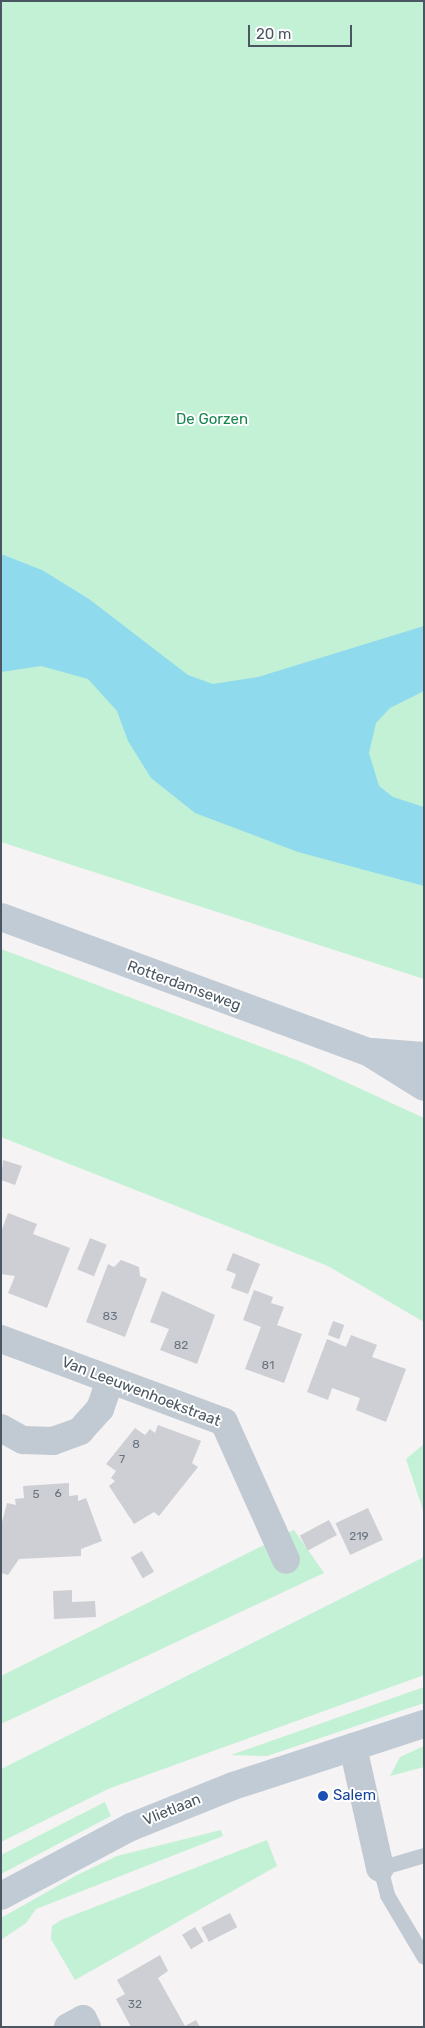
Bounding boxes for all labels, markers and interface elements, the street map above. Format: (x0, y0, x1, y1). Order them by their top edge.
scale bar (250, 15, 354, 47)
text: 20 m (256, 25, 291, 43)
park label: De Gorzen (176, 411, 248, 429)
street label: Rotterdamseweg (125, 957, 243, 1015)
house number: 83 (103, 1310, 117, 1324)
house number: 82 (174, 1339, 188, 1353)
street label: Van Leeuwenhoekstraat (59, 1353, 223, 1431)
house number: 81 (262, 1359, 274, 1373)
house number: 8 (132, 1438, 140, 1452)
house number: 7 (119, 1453, 125, 1467)
house number: 6 (54, 1487, 62, 1501)
house number: 5 (32, 1488, 40, 1502)
house number: 219 (349, 1530, 369, 1544)
place label: Salem (333, 1787, 376, 1805)
street label: Vlietlaan (141, 1790, 203, 1830)
marker: Salem (317, 1790, 329, 1802)
house number: 32 (128, 1998, 142, 2012)

